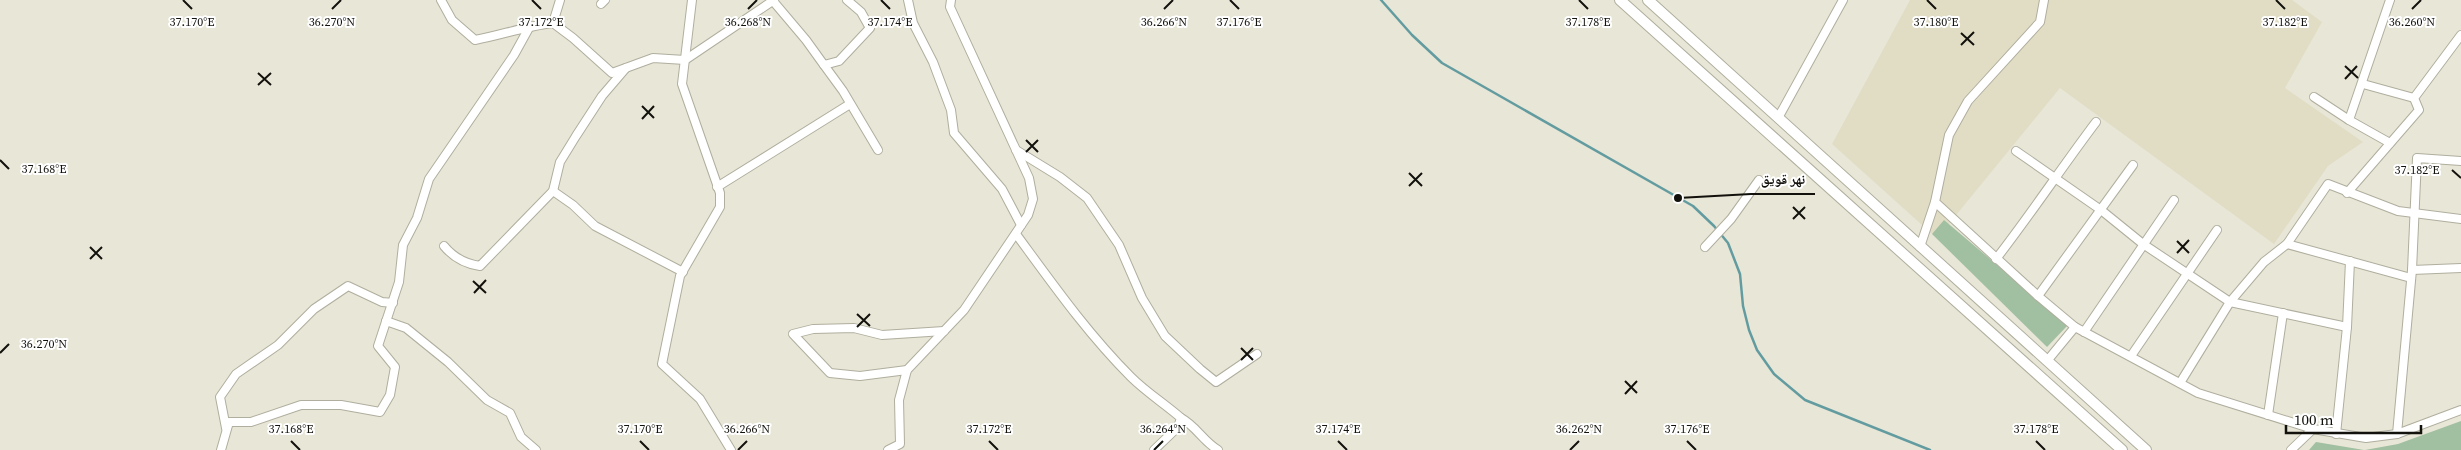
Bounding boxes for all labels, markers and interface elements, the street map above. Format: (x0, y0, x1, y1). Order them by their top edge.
text: 37.170°E (170, 14, 214, 30)
text: 36.270°N (309, 14, 355, 30)
text: 37.172°E (519, 14, 563, 30)
text: 36.268°N (725, 14, 771, 30)
text: 37.174°E (868, 14, 912, 30)
text: 36.266°N (1141, 14, 1187, 30)
text: 37.176°E (1217, 14, 1261, 30)
text: 37.178°E (1566, 14, 1610, 30)
text: 37.180°E (1914, 14, 1958, 30)
text: 37.182°E (2263, 14, 2307, 30)
text: 36.260°N (2389, 14, 2435, 30)
text: 37.168°E (22, 161, 66, 177)
text: 37.182°E (2395, 162, 2439, 178)
callout: نهر قويق (1751, 165, 1815, 194)
text: نهر قويق (1761, 169, 1805, 189)
text: 36.270°N (21, 336, 67, 352)
scale bar (2286, 402, 2421, 434)
text: 100 m (2294, 409, 2334, 430)
text: 37.168°E (269, 421, 313, 437)
text: 37.170°E (618, 421, 662, 437)
text: 36.266°N (724, 421, 770, 437)
text: 37.172°E (967, 421, 1011, 437)
text: 36.264°N (1140, 421, 1186, 437)
text: 37.174°E (1316, 421, 1360, 437)
text: 36.262°N (1556, 421, 1602, 437)
text: 37.176°E (1665, 421, 1709, 437)
text: 37.178°E (2014, 421, 2058, 437)

